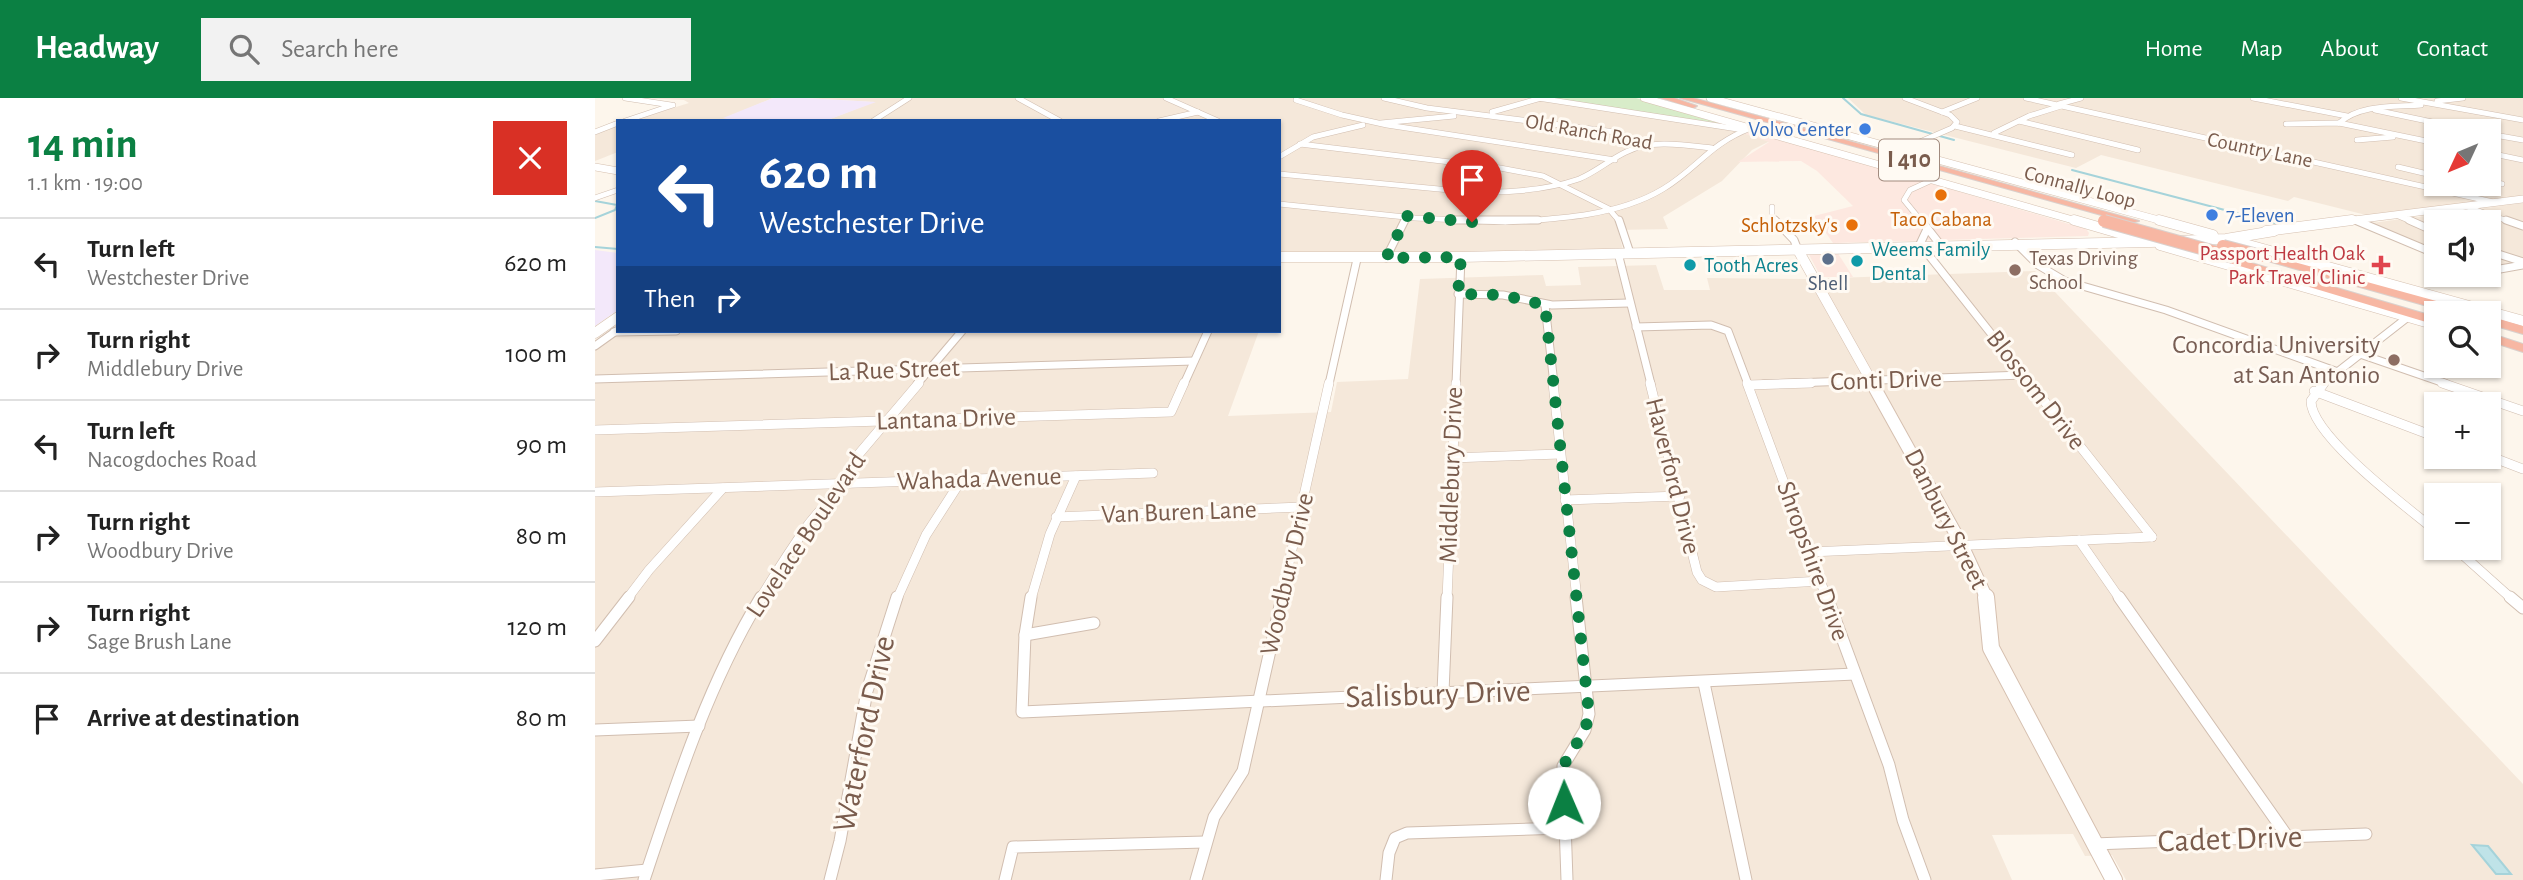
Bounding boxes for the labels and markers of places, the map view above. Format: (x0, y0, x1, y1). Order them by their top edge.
place label: Volvo Center (1748, 119, 1851, 140)
marker: Volvo Center (1857, 121, 1873, 137)
pin (1442, 150, 1502, 222)
marker: Taco Cabana (1933, 187, 1949, 203)
place label: 7-Eleven (2226, 205, 2295, 226)
marker: 7-Eleven (2204, 207, 2220, 223)
place label: Taco Cabana (1890, 209, 1992, 230)
place label: Schlotzsky's (1741, 215, 1838, 236)
marker: Schlotzsky's (1844, 217, 1860, 233)
place label: Weems Family Dental (1871, 239, 1990, 284)
place label: Passport Health Oak Park Travel Clinic (2199, 243, 2365, 288)
place label: Texas Driving School (2029, 248, 2138, 293)
marker: Shell (1820, 251, 1836, 267)
marker: Weems Family Dental (1849, 253, 1865, 269)
place label: Tooth Acres (1704, 255, 1798, 276)
marker: Passport Health Oak Park Travel Clinic (2371, 255, 2391, 275)
marker: Tooth Acres (1682, 257, 1698, 273)
marker: Texas Driving School (2007, 262, 2023, 278)
place label: Shell (1808, 273, 1848, 294)
place label: Concordia University at San Antonio (2172, 332, 2380, 388)
marker: Concordia University at San Antonio (2386, 352, 2402, 368)

